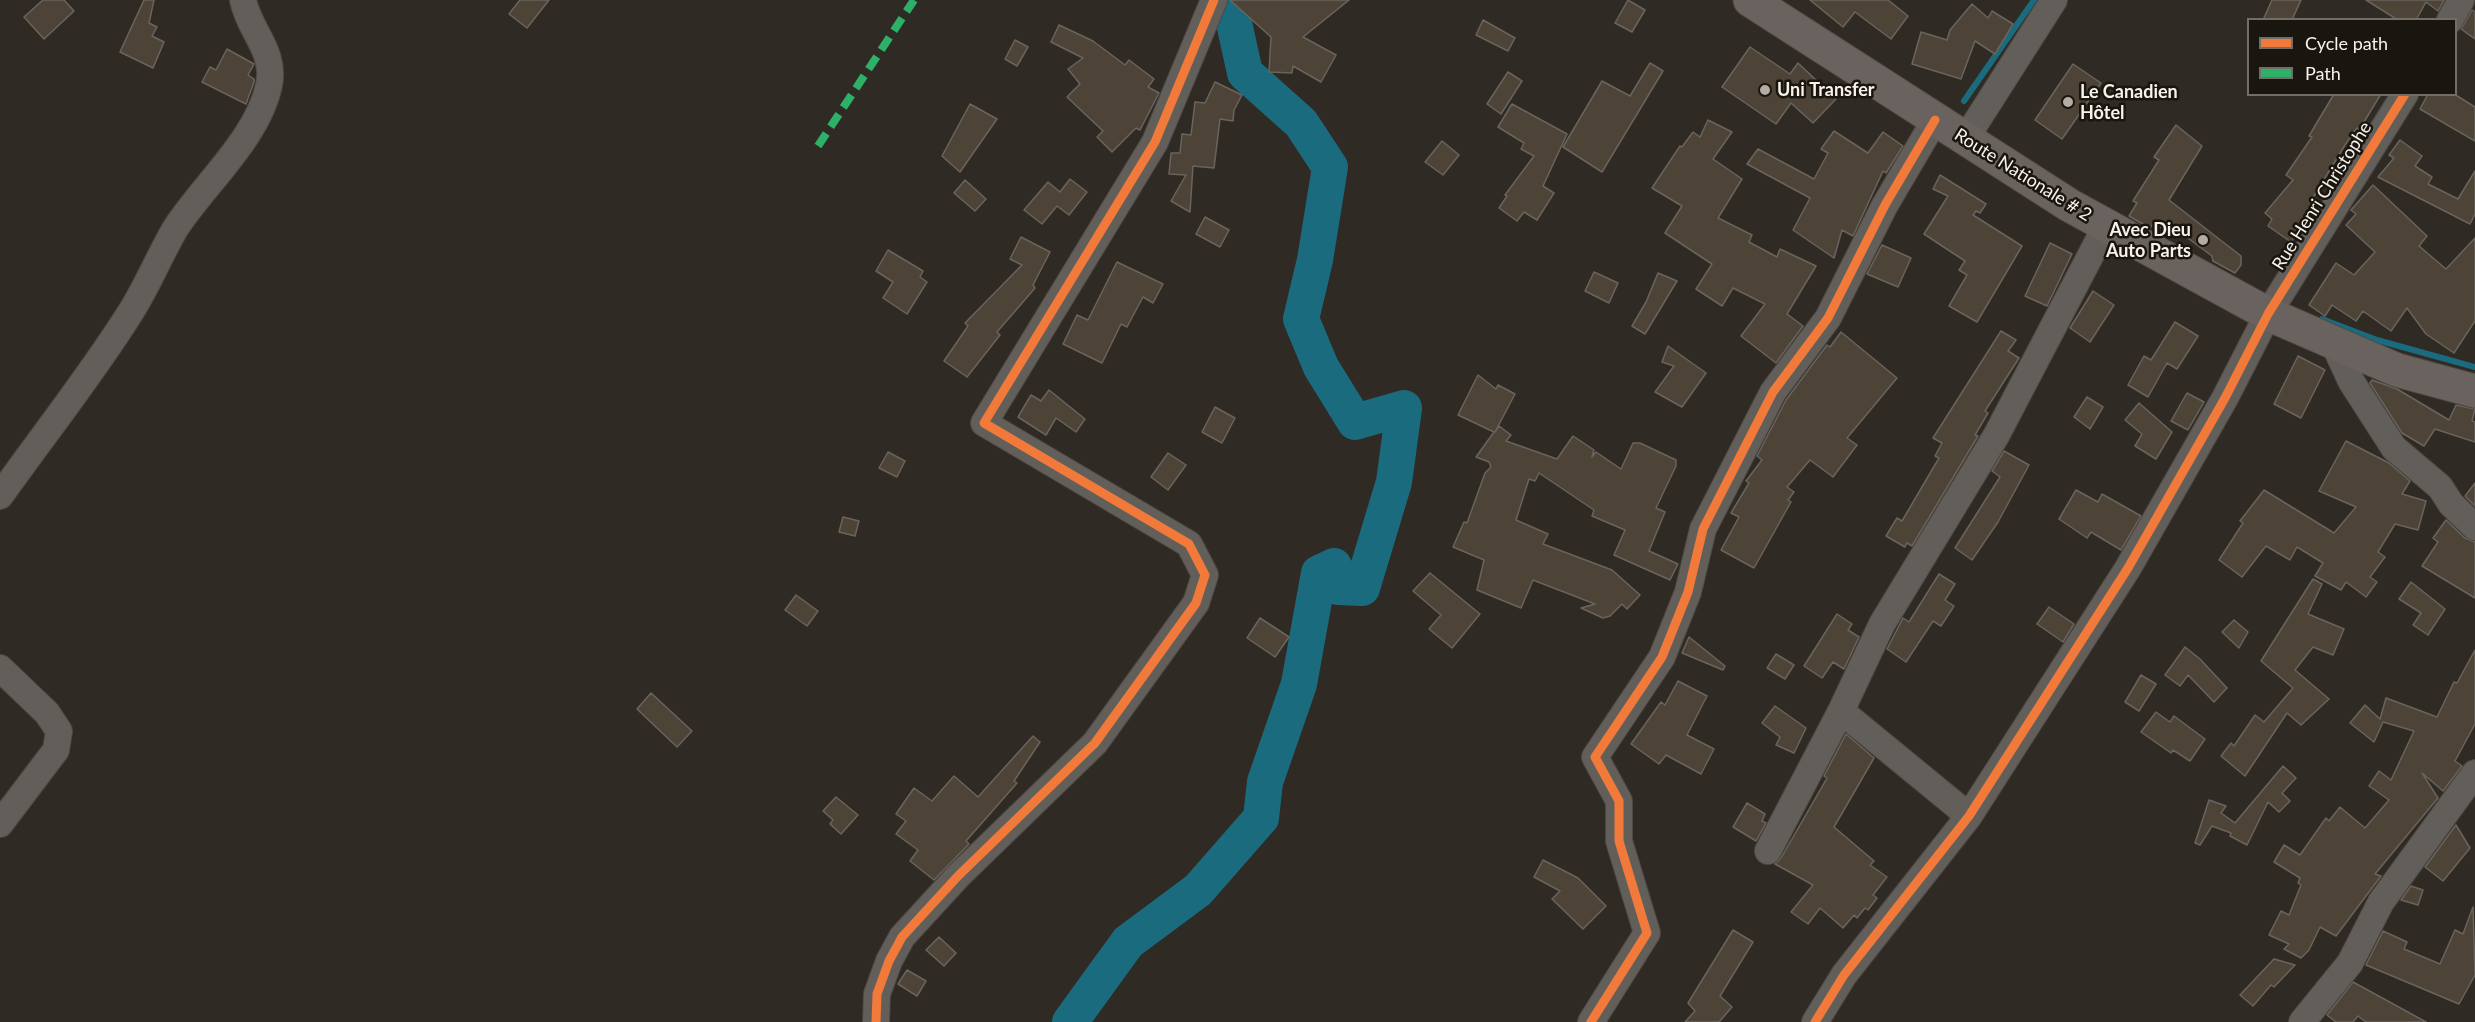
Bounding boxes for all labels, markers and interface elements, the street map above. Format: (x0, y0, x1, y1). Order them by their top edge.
legend (2247, 18, 2457, 96)
text: Cycle path (2305, 32, 2388, 54)
text: Path (2305, 62, 2341, 84)
place label: Uni Transfer (1777, 79, 1874, 101)
place label: Le Canadien Hôtel (2080, 81, 2178, 124)
marker: Uni Transfer (1758, 83, 1772, 97)
marker: Le Canadien Hôtel (2061, 95, 2075, 109)
street label: Rue Henri Christophe (2268, 118, 2376, 274)
street label: Route Nationale # 2 (1950, 124, 2096, 226)
place label: Avec Dieu Auto Parts (2106, 219, 2191, 262)
marker: Avec Dieu Auto Parts (2196, 233, 2210, 247)

